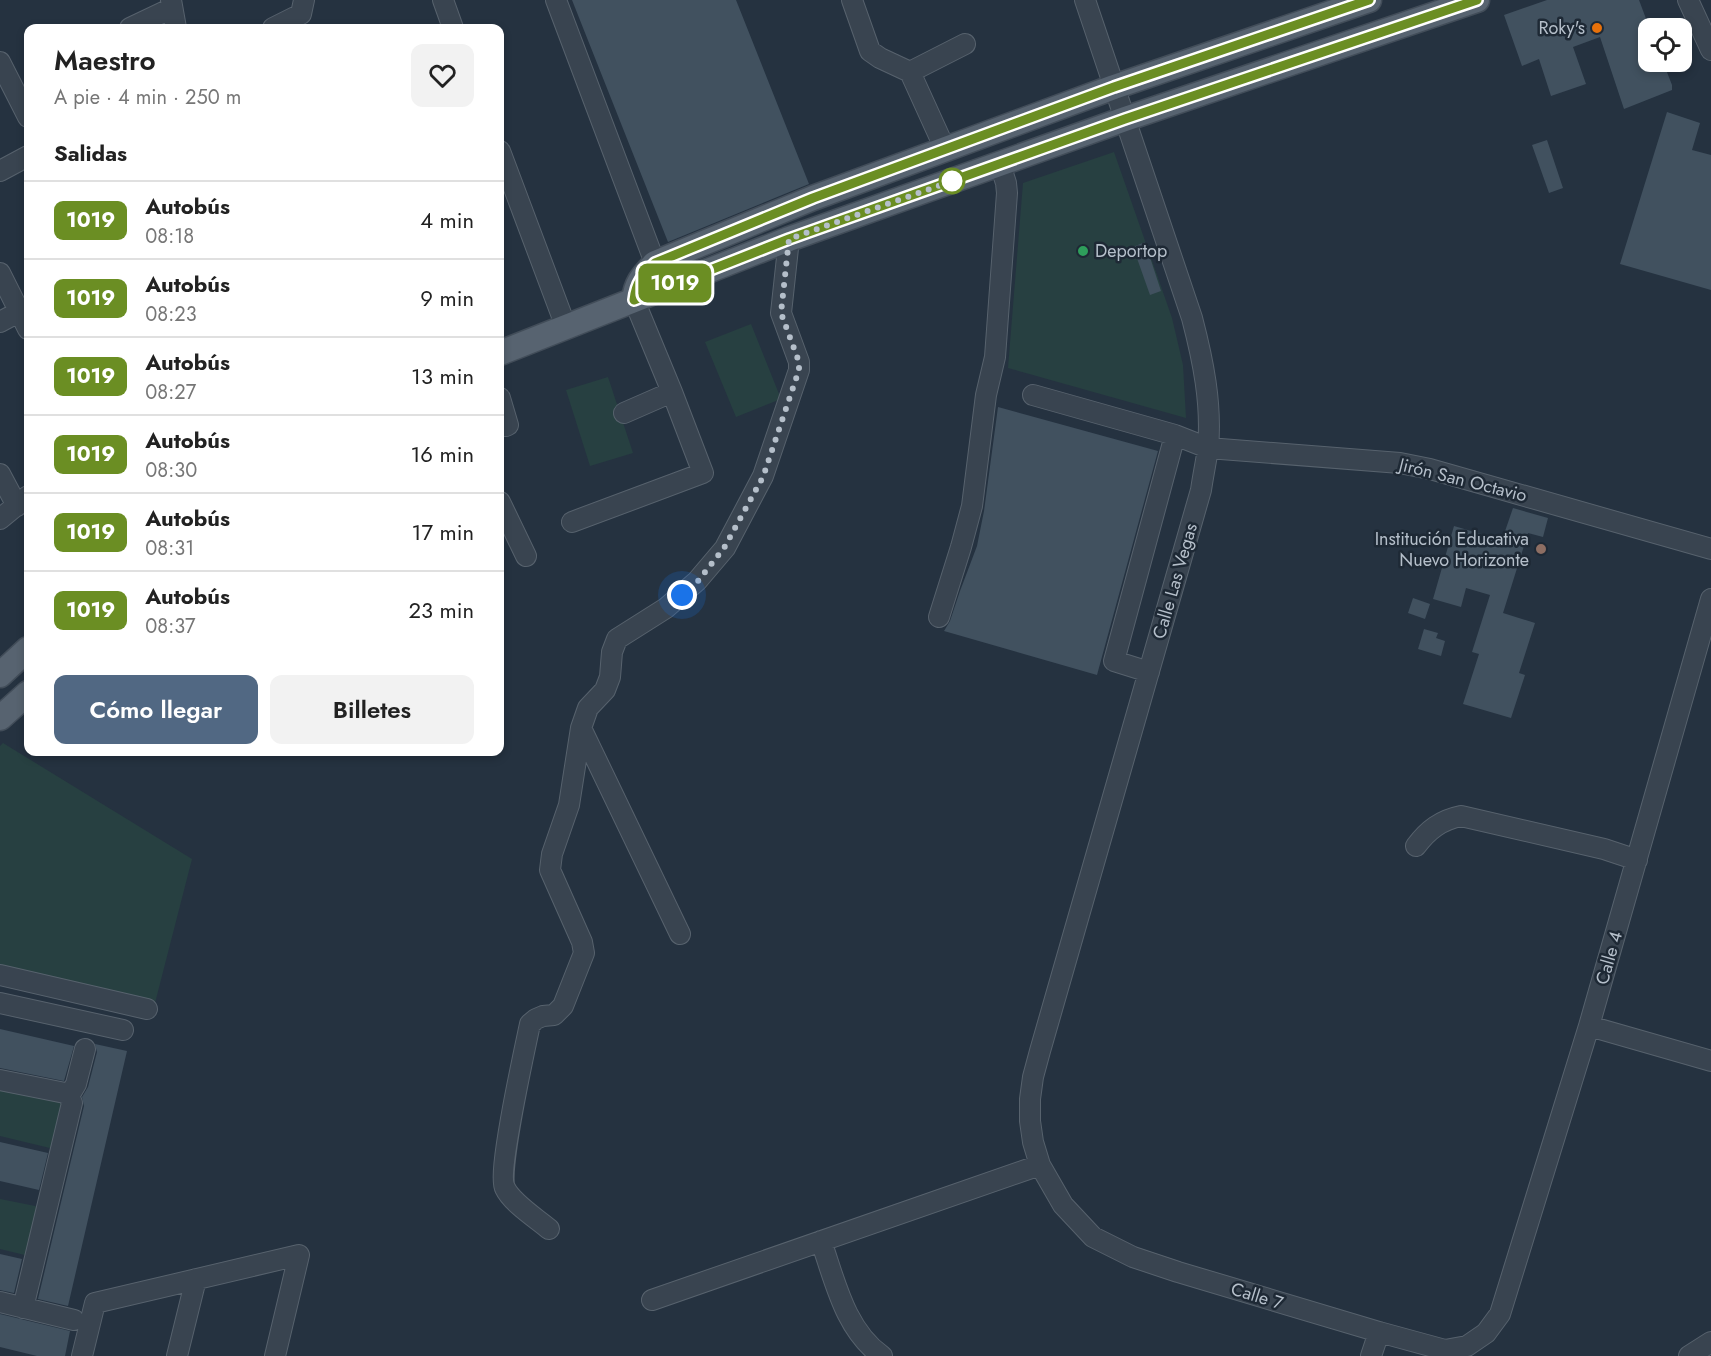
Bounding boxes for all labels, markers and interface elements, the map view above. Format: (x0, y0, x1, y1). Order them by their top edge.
place label: Roky's (1538, 15, 1585, 41)
map controls (1638, 18, 1692, 72)
button: locate (1638, 18, 1692, 72)
marker: Roky's (1590, 21, 1604, 35)
text: Maestro (54, 40, 156, 81)
button: heart (411, 44, 474, 107)
text: A pie · 4 min · 250 m (54, 83, 241, 112)
text: Salidas (54, 137, 127, 169)
unlabelled marker (939, 168, 965, 194)
text: Autobús (145, 190, 230, 222)
text: 4 min (420, 204, 474, 236)
text: 1019 (66, 205, 115, 235)
text: 08:18 (145, 222, 194, 251)
place label: Deportop (1095, 238, 1167, 264)
marker: Deportop (1076, 244, 1090, 258)
line badge: 1019 (633, 264, 717, 302)
text: Autobús (145, 268, 230, 300)
text: 1019 (650, 268, 700, 298)
text: 9 min (420, 282, 474, 314)
text: 1019 (66, 283, 115, 313)
text: 08:23 (145, 300, 197, 329)
text: Autobús (145, 346, 230, 378)
text: 13 min (411, 360, 474, 392)
text: 1019 (66, 361, 115, 391)
text: 08:27 (145, 378, 196, 407)
text: Autobús (145, 424, 230, 456)
text: 16 min (410, 438, 474, 470)
text: 1019 (66, 439, 115, 469)
street label: Jirón San Octavio (1394, 451, 1530, 509)
text: 08:30 (145, 456, 197, 485)
text: Autobús (145, 502, 230, 534)
text: 17 min (412, 516, 474, 548)
text: 1019 (66, 517, 115, 547)
street label: Calle Las Vegas (1146, 520, 1204, 642)
place label: Institución Educativa Nuevo Horizonte (1375, 526, 1529, 573)
text: 08:31 (145, 534, 194, 563)
marker: Institución Educativa Nuevo Horizonte (1534, 542, 1548, 556)
text: Autobús (145, 580, 230, 612)
your location (667, 580, 697, 610)
text: 23 min (408, 594, 474, 626)
text: 1019 (66, 595, 115, 625)
text: 08:37 (145, 612, 195, 641)
button: Cómo llegar (54, 675, 258, 744)
button: Billetes (270, 675, 474, 744)
street label: Calle 4 (1589, 928, 1629, 988)
street label: Calle 7 (1228, 1276, 1287, 1316)

